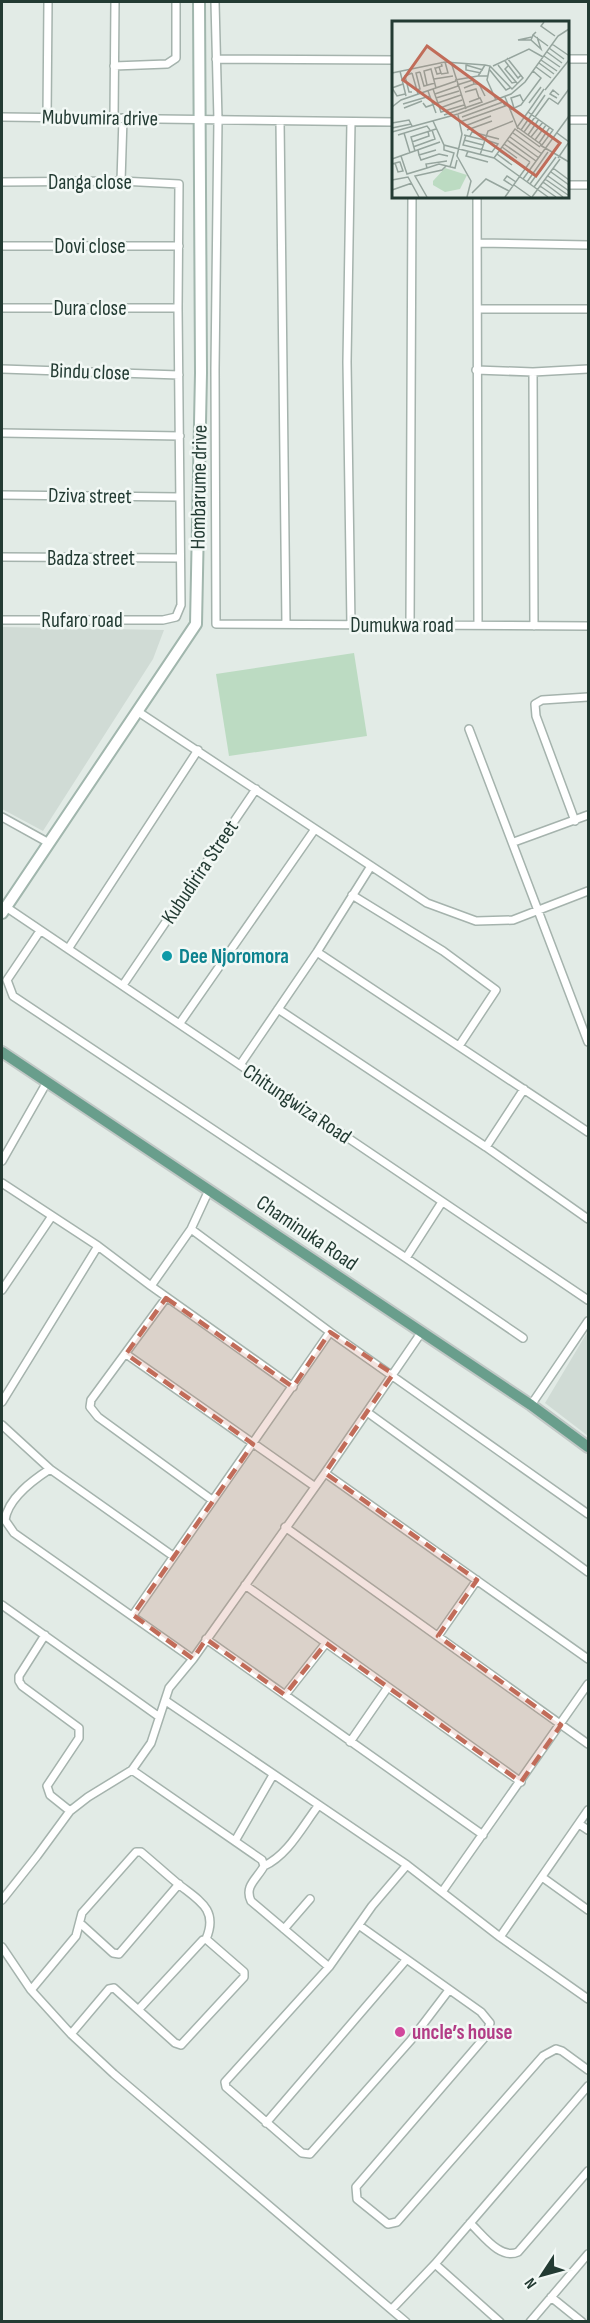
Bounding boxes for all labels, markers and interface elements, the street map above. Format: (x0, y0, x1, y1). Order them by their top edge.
inset map (392, 21, 569, 198)
street label: Mubvumira drive (42, 104, 158, 132)
street label: Danga close (48, 170, 132, 195)
street label: Dovi close (54, 234, 126, 259)
street label: Dura close (53, 296, 127, 321)
street label: Bindu close (50, 358, 130, 386)
street label: Hombarume drive (185, 424, 213, 550)
street label: Dziva street (48, 483, 132, 509)
street label: Badza street (47, 546, 135, 571)
street label: Rufaro road (41, 608, 123, 633)
street label: Dumukwa road (350, 613, 454, 638)
street label: Kubudirira Street (156, 815, 244, 929)
place label: Dee Njoromora (179, 944, 289, 969)
marker: Dee Njoromora (160, 949, 174, 963)
street label: Chitungwiza Road (238, 1059, 356, 1149)
street label: Chaminuka Road (252, 1190, 362, 1276)
place label: uncle’s house (412, 2020, 513, 2045)
marker: uncle’s house (393, 2025, 407, 2039)
north arrow (512, 2245, 572, 2305)
text: N (521, 2274, 541, 2292)

